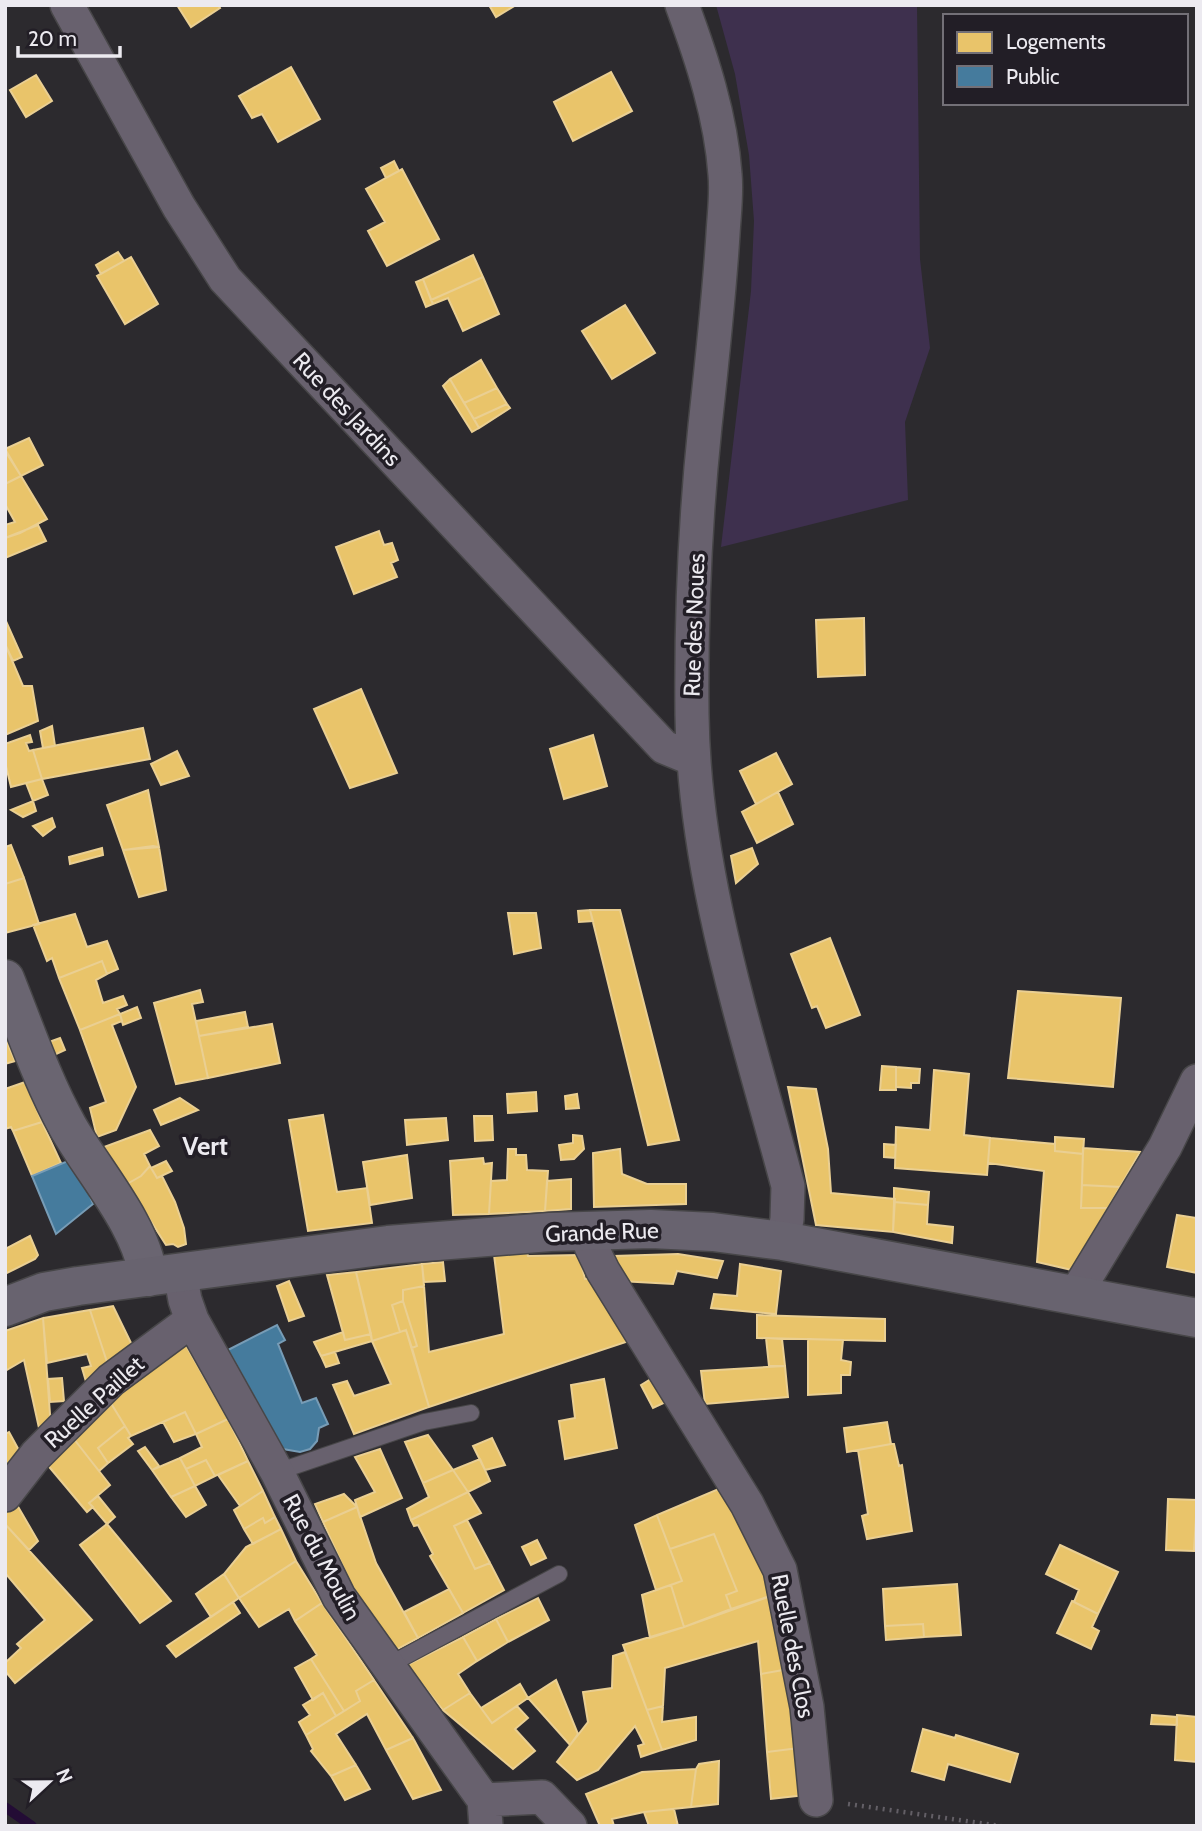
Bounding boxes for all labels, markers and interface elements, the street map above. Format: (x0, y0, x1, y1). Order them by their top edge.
scale bar (18, 14, 119, 58)
legend (943, 14, 1188, 105)
text: 20 m (28, 26, 77, 51)
text: Logements (1006, 29, 1106, 54)
text: Public (1006, 64, 1060, 89)
street label: Rue des Jardins (287, 346, 407, 472)
street label: Rue des Noues (678, 553, 710, 697)
district label: Vert (182, 1130, 228, 1162)
street label: Grande Rue (545, 1216, 659, 1248)
street label: Ruelle Paillet (39, 1350, 150, 1454)
street label: Rue du Moulin (277, 1489, 367, 1625)
street label: Ruelle des Clos (765, 1572, 821, 1720)
north arrow (14, 1747, 84, 1817)
text: N (51, 1765, 77, 1786)

